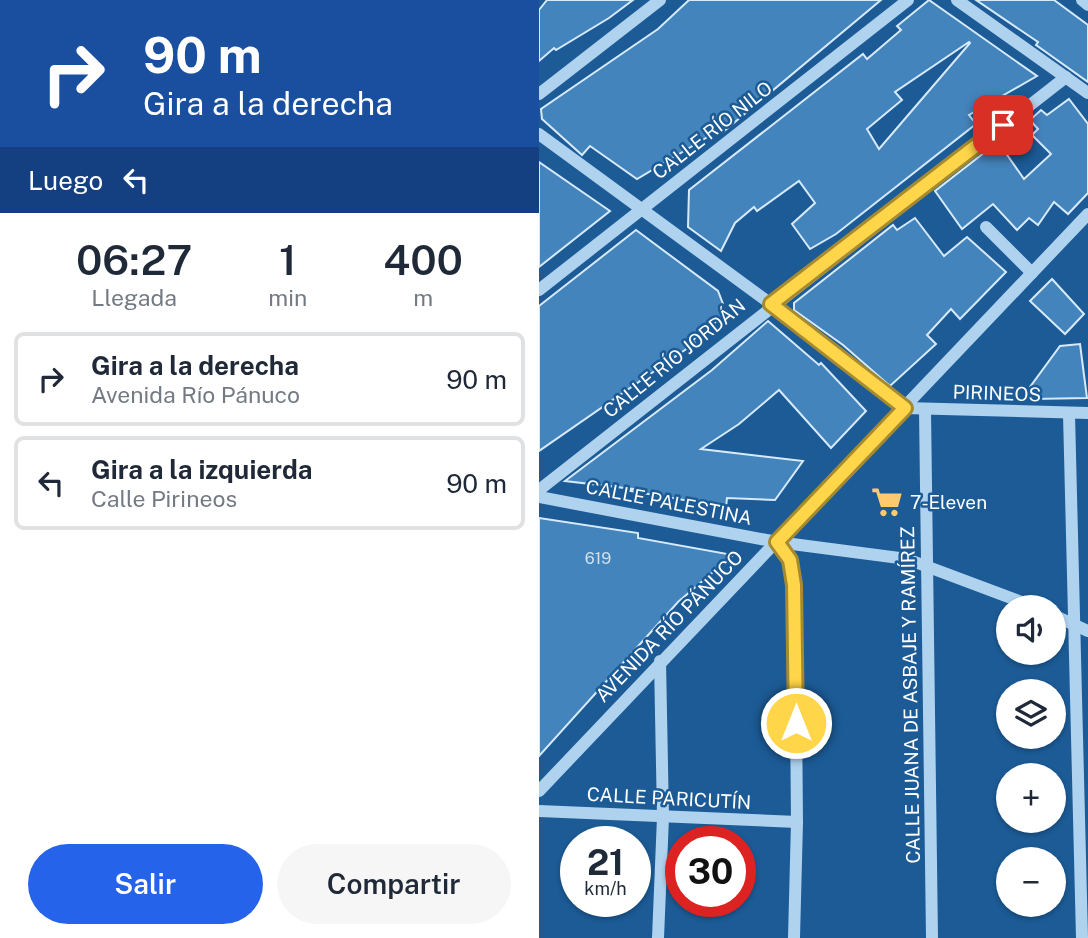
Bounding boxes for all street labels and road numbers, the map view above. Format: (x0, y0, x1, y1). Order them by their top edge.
street label: CALLE RÍO NILO (648, 76, 776, 184)
street label: CALLE RÍO JORDÁN (599, 294, 749, 422)
street label: PIRINEOS (952, 380, 1042, 406)
street label: CALLE PALESTINA (584, 475, 754, 529)
street label: CALLE JUANA DE ASBAJE Y RAMÍREZ (896, 526, 924, 864)
street label: AVENIDA RÍO PÁNUCO (591, 546, 747, 706)
street label: CALLE PARICUTÍN (586, 783, 752, 813)

